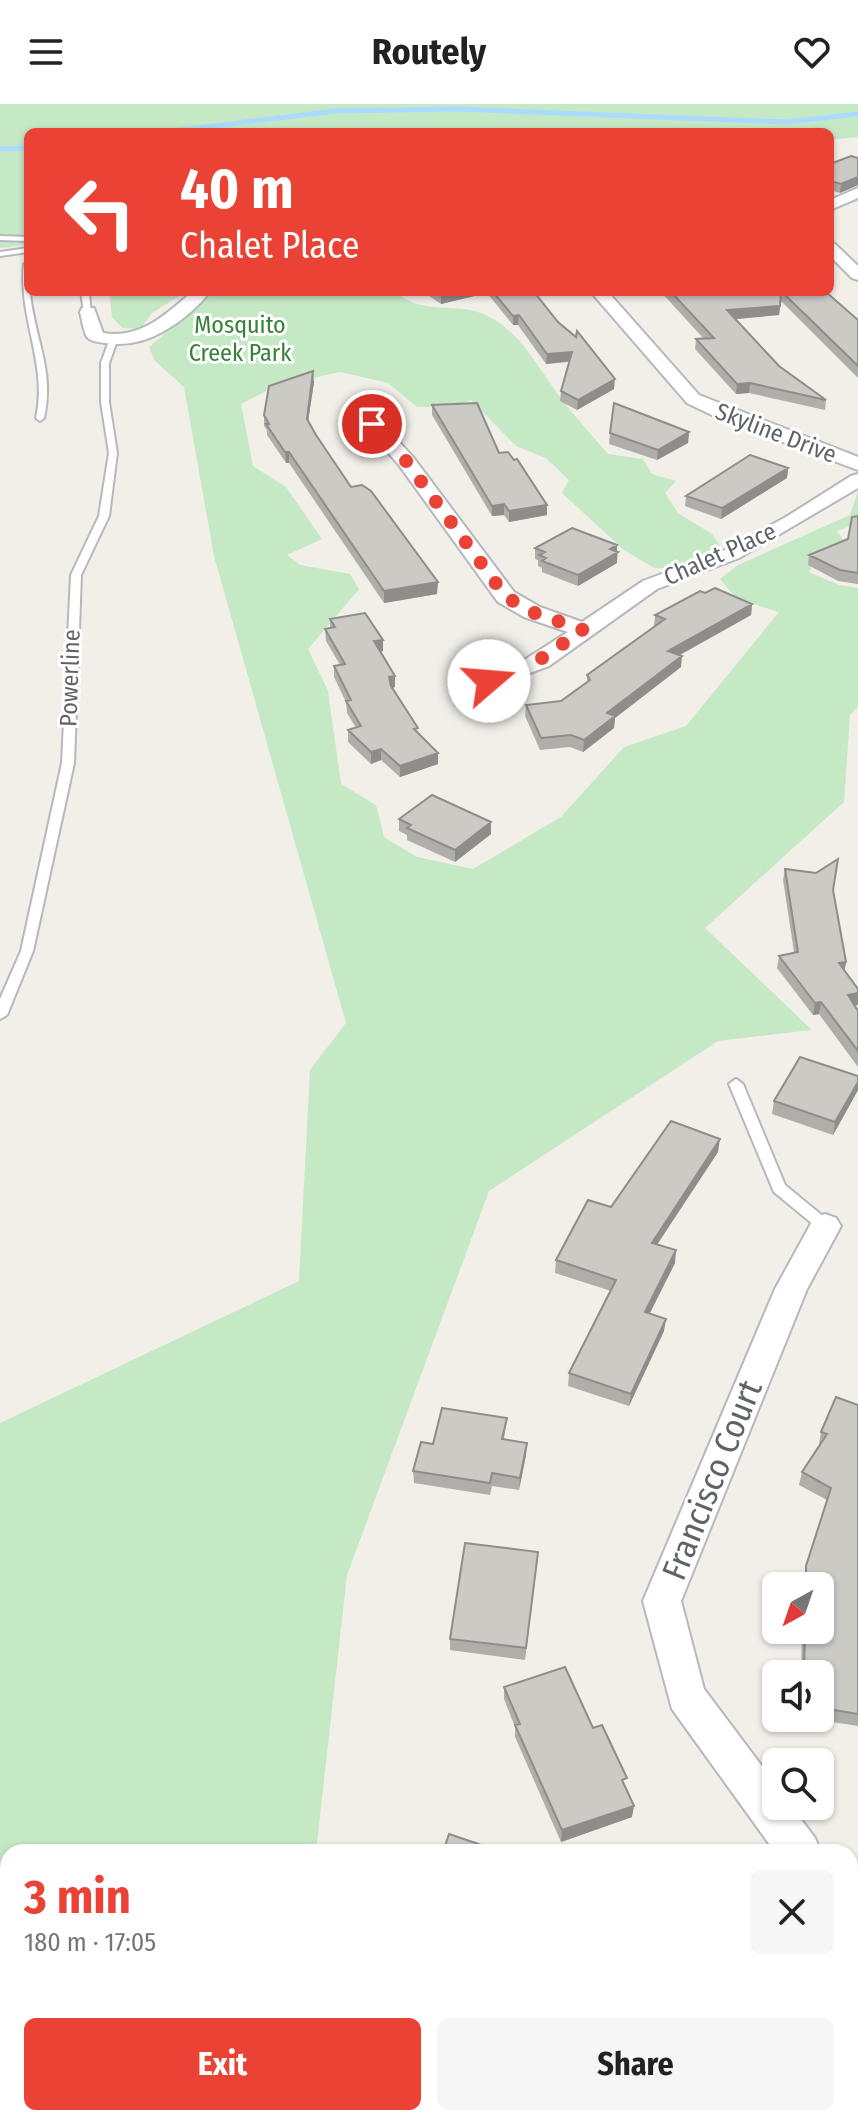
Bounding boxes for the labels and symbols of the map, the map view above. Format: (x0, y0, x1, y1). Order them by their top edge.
park label: Mosquito Creek Park (189, 311, 292, 367)
pin (338, 390, 406, 458)
street label: Skyline Drive (712, 397, 840, 469)
street label: Chalet Place (660, 517, 780, 591)
street label: Powerline (54, 629, 86, 727)
position arrow (447, 639, 531, 723)
street label: Francisco Court (653, 1373, 771, 1586)
north arrow (762, 1572, 834, 1644)

